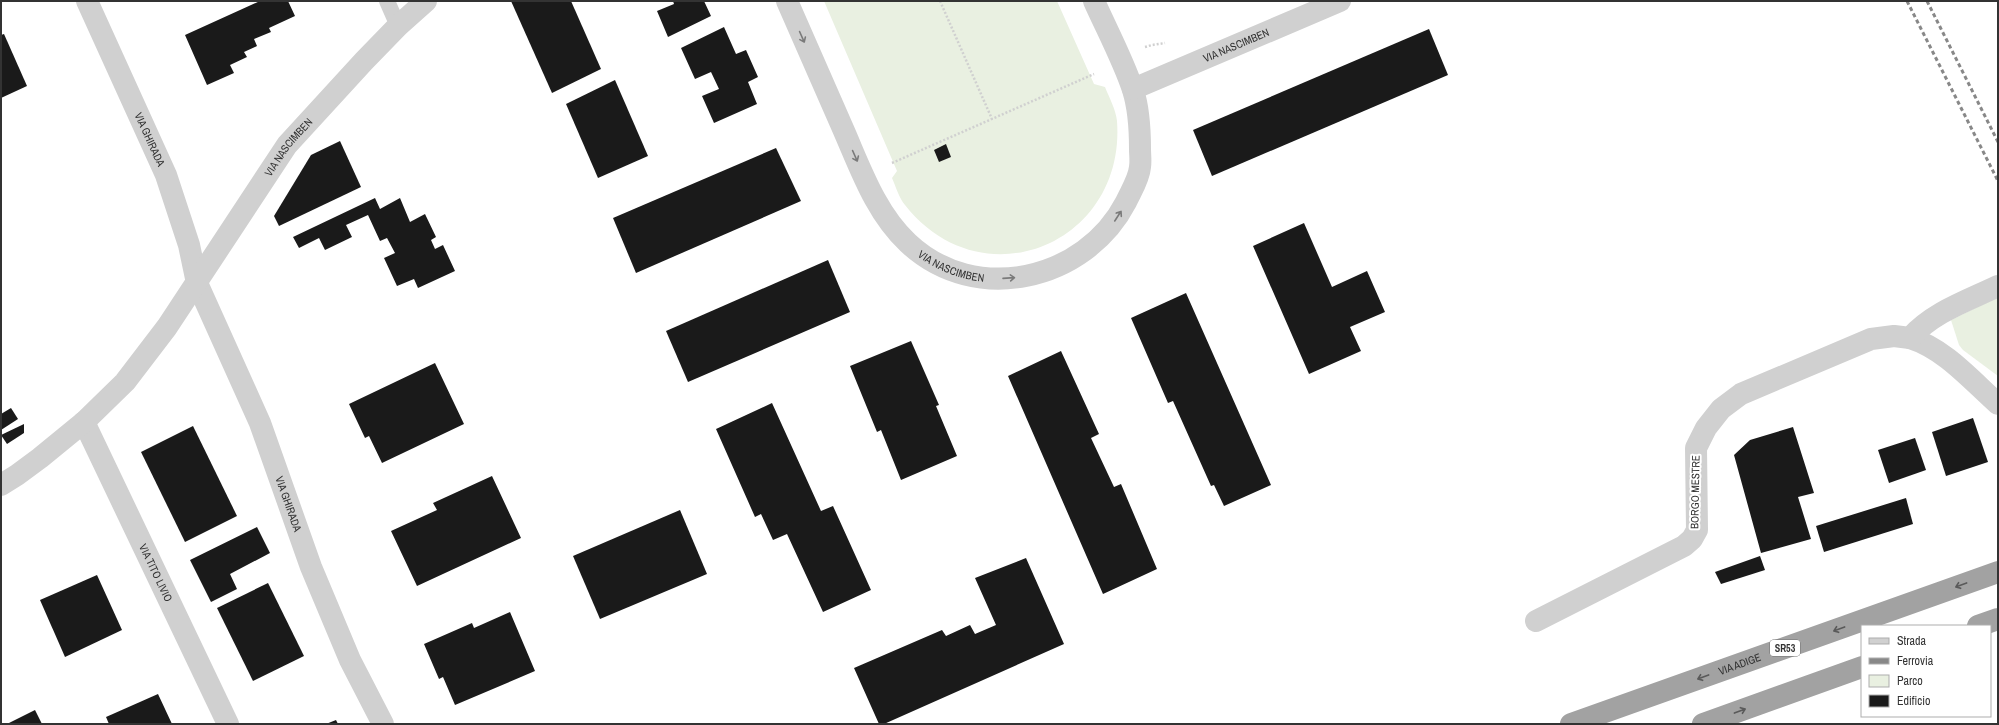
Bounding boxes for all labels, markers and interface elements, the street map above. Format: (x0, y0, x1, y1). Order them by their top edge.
street label: VIA NASCIMBEN (1201, 25, 1271, 65)
one-way arrow (799, 30, 807, 42)
street label: VIA GHIRADA (132, 110, 169, 169)
street label: VIA NASCIMBEN (261, 115, 315, 179)
one-way arrow (852, 149, 859, 161)
one-way arrow (1114, 211, 1122, 222)
street label: VIA NASCIMBEN (915, 247, 985, 285)
one-way arrow (1002, 275, 1015, 282)
street label: BORGO MESTRE (1687, 455, 1703, 529)
street label: VIA GHIRADA (272, 474, 305, 534)
street label: VIA TITO LIVIO (136, 542, 176, 604)
one-way arrow (1956, 581, 1968, 589)
one-way arrow (1833, 625, 1845, 633)
legend (1861, 625, 1991, 717)
text: Strada (1897, 633, 1927, 649)
road number: SR53 (1770, 640, 1800, 656)
street label: VIA ADIGE (1716, 650, 1763, 678)
text: Ferrovia (1897, 653, 1934, 669)
text: Parco (1897, 673, 1923, 689)
one-way arrow (1697, 674, 1710, 681)
text: Edificio (1897, 693, 1930, 709)
one-way arrow (1734, 707, 1747, 714)

